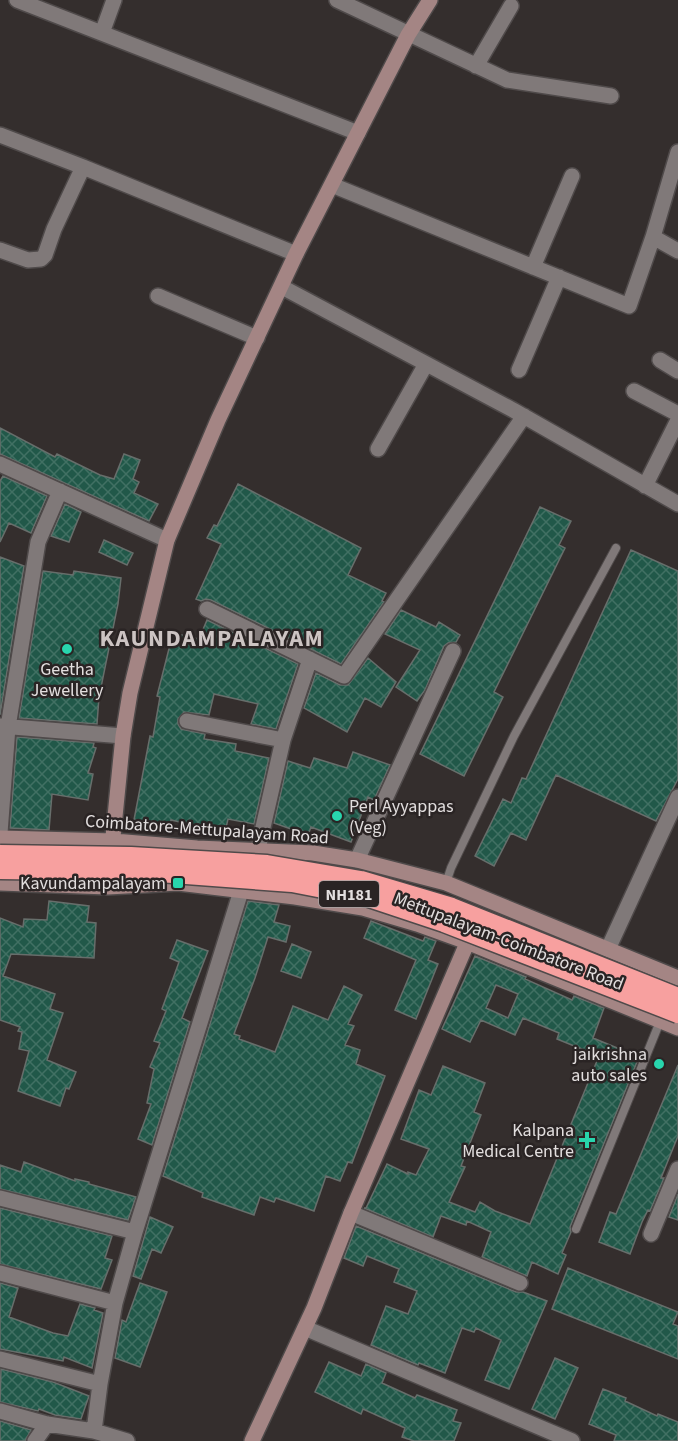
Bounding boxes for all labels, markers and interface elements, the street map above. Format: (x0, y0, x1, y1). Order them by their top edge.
district label: KAUNDAMPALAYAM (100, 621, 324, 656)
marker: Geetha Jewellery (60, 642, 74, 656)
place label: Geetha Jewellery (31, 657, 104, 703)
place label: Perl Ayyappas (Veg) (349, 794, 454, 840)
street label: Coimbatore-Mettupalayam Road (84, 809, 330, 850)
marker: Perl Ayyappas (Veg) (330, 809, 344, 823)
place label: Kavundampalayam (20, 871, 166, 896)
marker: Kavundampalayam (171, 876, 185, 890)
road number: NH181 (319, 881, 379, 907)
street label: Mettupalayam-Coimbatore Road (390, 886, 627, 997)
place label: jaikrishna auto sales (571, 1042, 647, 1088)
marker: jaikrishna auto sales (652, 1057, 666, 1071)
place label: Kalpana Medical Centre (462, 1118, 574, 1164)
marker: Kalpana Medical Centre (578, 1131, 596, 1149)

